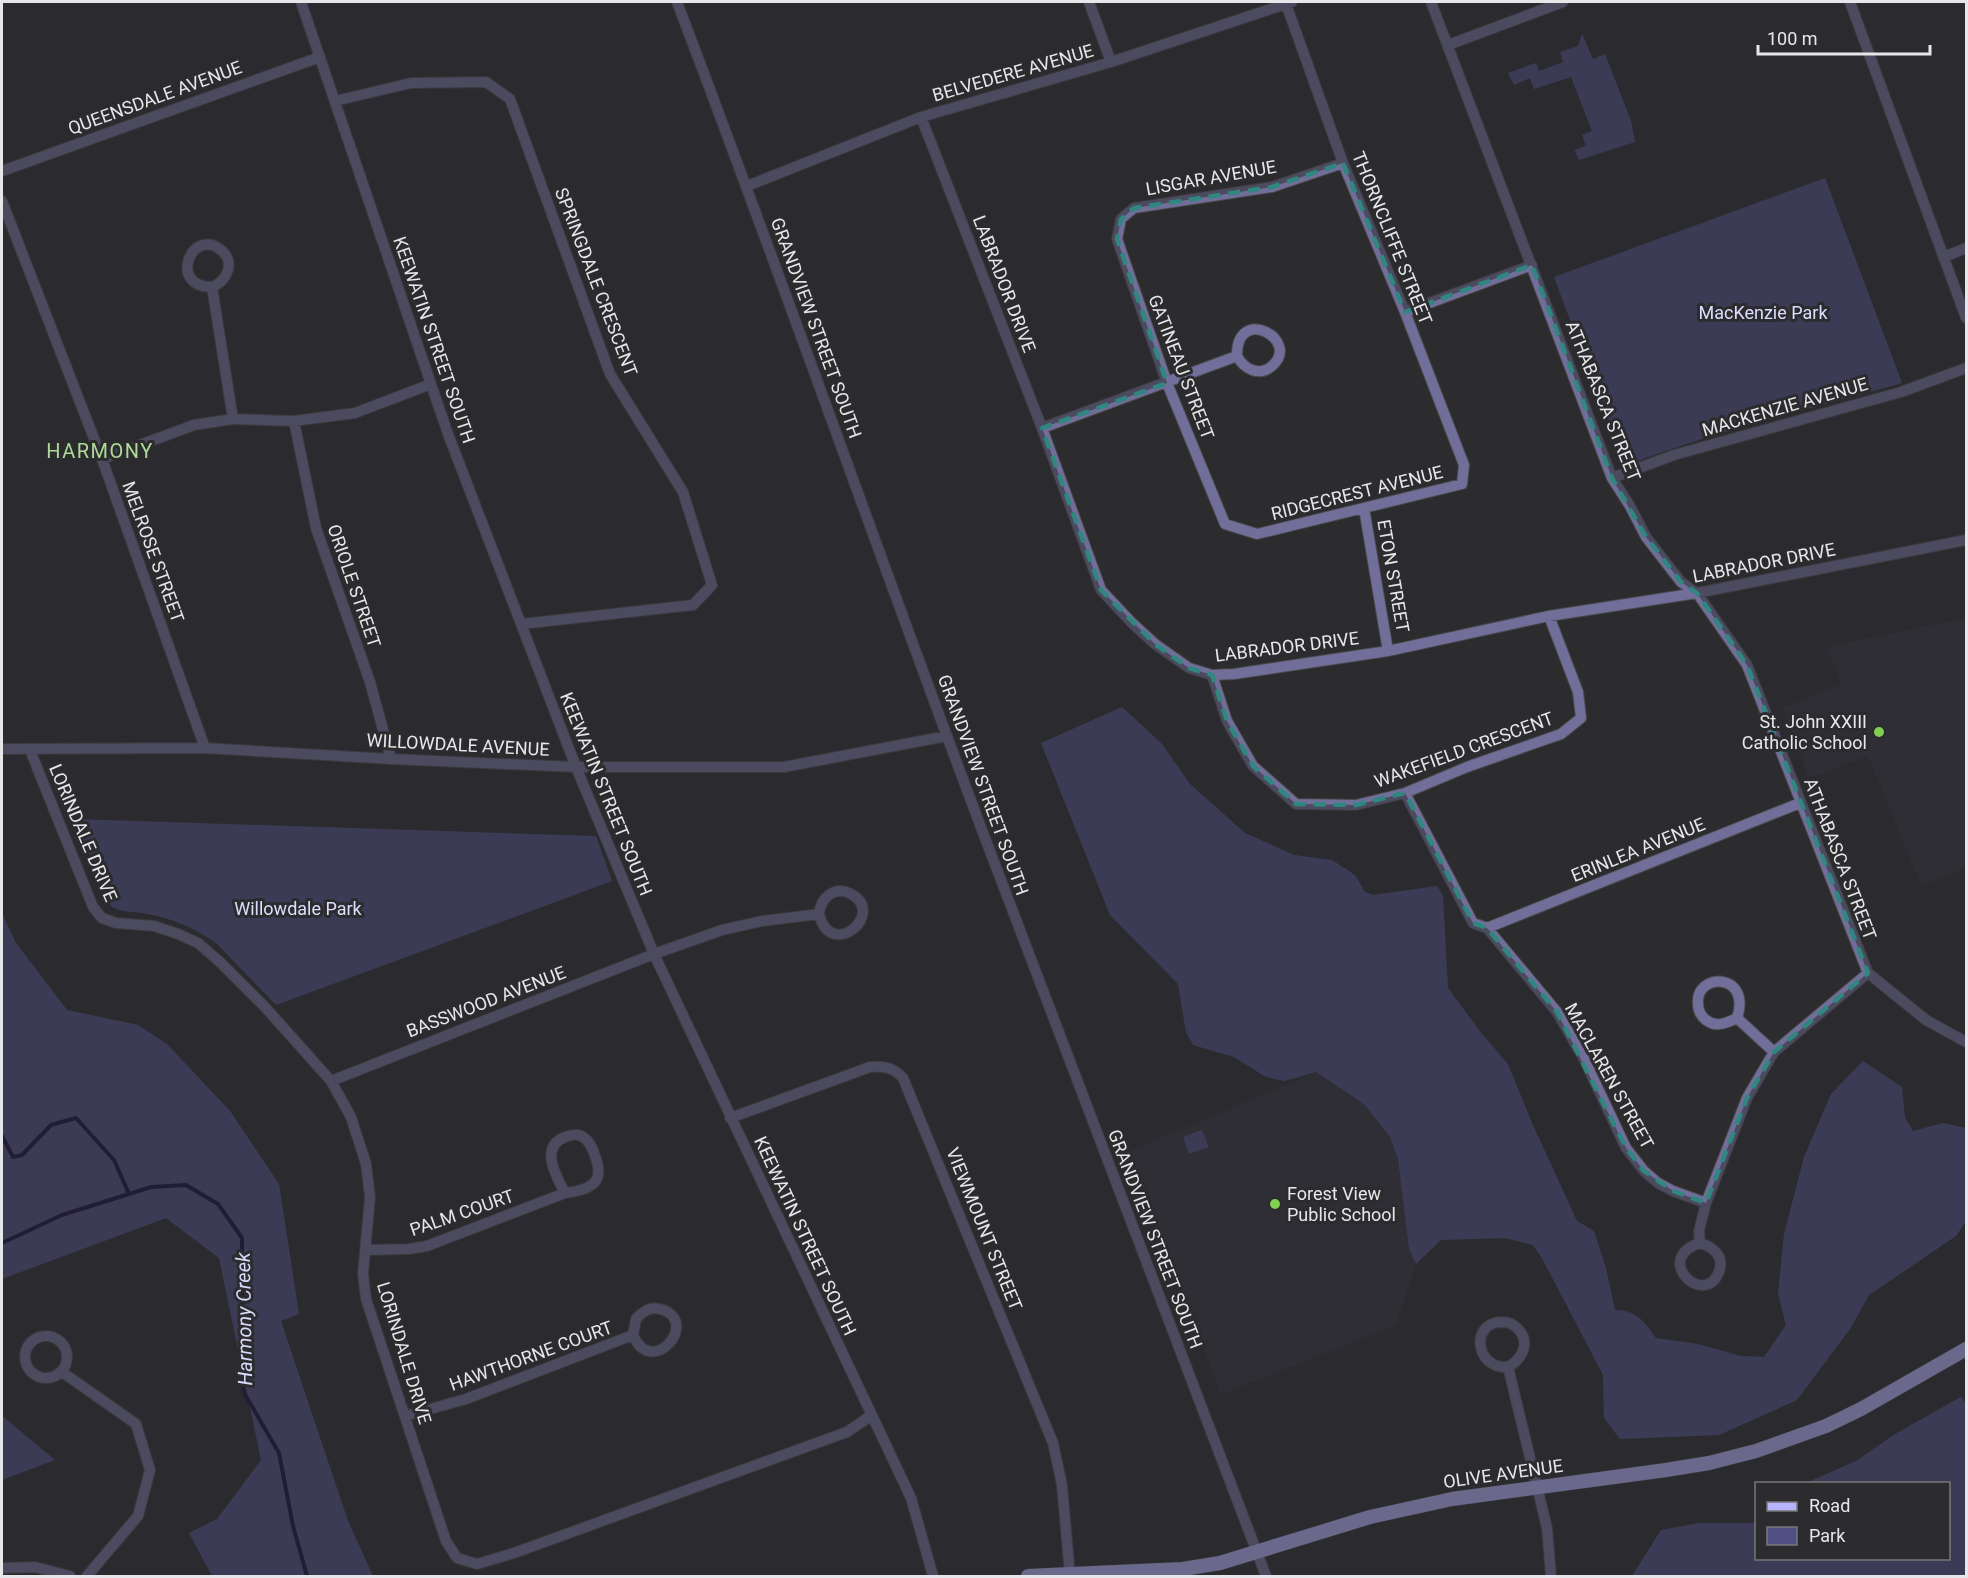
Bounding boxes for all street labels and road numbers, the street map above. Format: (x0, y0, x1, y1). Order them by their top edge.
street label: BELVEDERE AVENUE (930, 39, 1096, 106)
street label: QUEENSDALE AVENUE (65, 56, 245, 139)
street label: THORNCLIFFE STREET (1348, 148, 1437, 328)
street label: LISGAR AVENUE (1144, 156, 1278, 199)
street label: SPRINGDALE CRESCENT (551, 185, 642, 379)
street label: LABRADOR DRIVE (969, 212, 1040, 355)
street label: GRANDVIEW STREET SOUTH (767, 215, 866, 441)
street label: KEEWATIN STREET SOUTH (389, 234, 480, 446)
street label: GATINEAU STREET (1144, 292, 1219, 442)
street label: ATHABASCA STREET (1562, 317, 1645, 485)
street label: MACKENZIE AVENUE (1700, 373, 1870, 440)
street label: RIDGECREST AVENUE (1269, 461, 1445, 524)
street label: MELROSE STREET (118, 479, 189, 625)
street label: ETON STREET (1373, 518, 1414, 634)
street label: ORIOLE STREET (324, 521, 385, 651)
street label: LABRADOR DRIVE (1691, 538, 1837, 587)
street label: LABRADOR DRIVE (1214, 627, 1360, 666)
street label: GRANDVIEW STREET SOUTH (934, 672, 1033, 898)
street label: KEEWATIN STREET SOUTH (556, 689, 657, 898)
street label: WAKEFIELD CRESCENT (1371, 707, 1556, 792)
street label: WILLOWDALE AVENUE (366, 729, 550, 760)
street label: LORINDALE DRIVE (45, 761, 122, 905)
street label: ATHABASCA STREET (1800, 775, 1881, 943)
street label: ERINLEA AVENUE (1568, 813, 1708, 886)
street label: BASSWOOD AVENUE (403, 961, 568, 1042)
street label: MACLAREN STREET (1561, 999, 1658, 1153)
street label: GRANDVIEW STREET SOUTH (1104, 1126, 1207, 1351)
street label: KEEWATIN STREET SOUTH (750, 1133, 861, 1339)
street label: VIEWMOUNT STREET (942, 1144, 1027, 1313)
street label: PALM COURT (407, 1185, 517, 1240)
street label: LORINDALE DRIVE (373, 1279, 436, 1426)
street label: HAWTHORNE COURT (447, 1316, 615, 1395)
street label: OLIVE AVENUE (1442, 1455, 1564, 1492)

